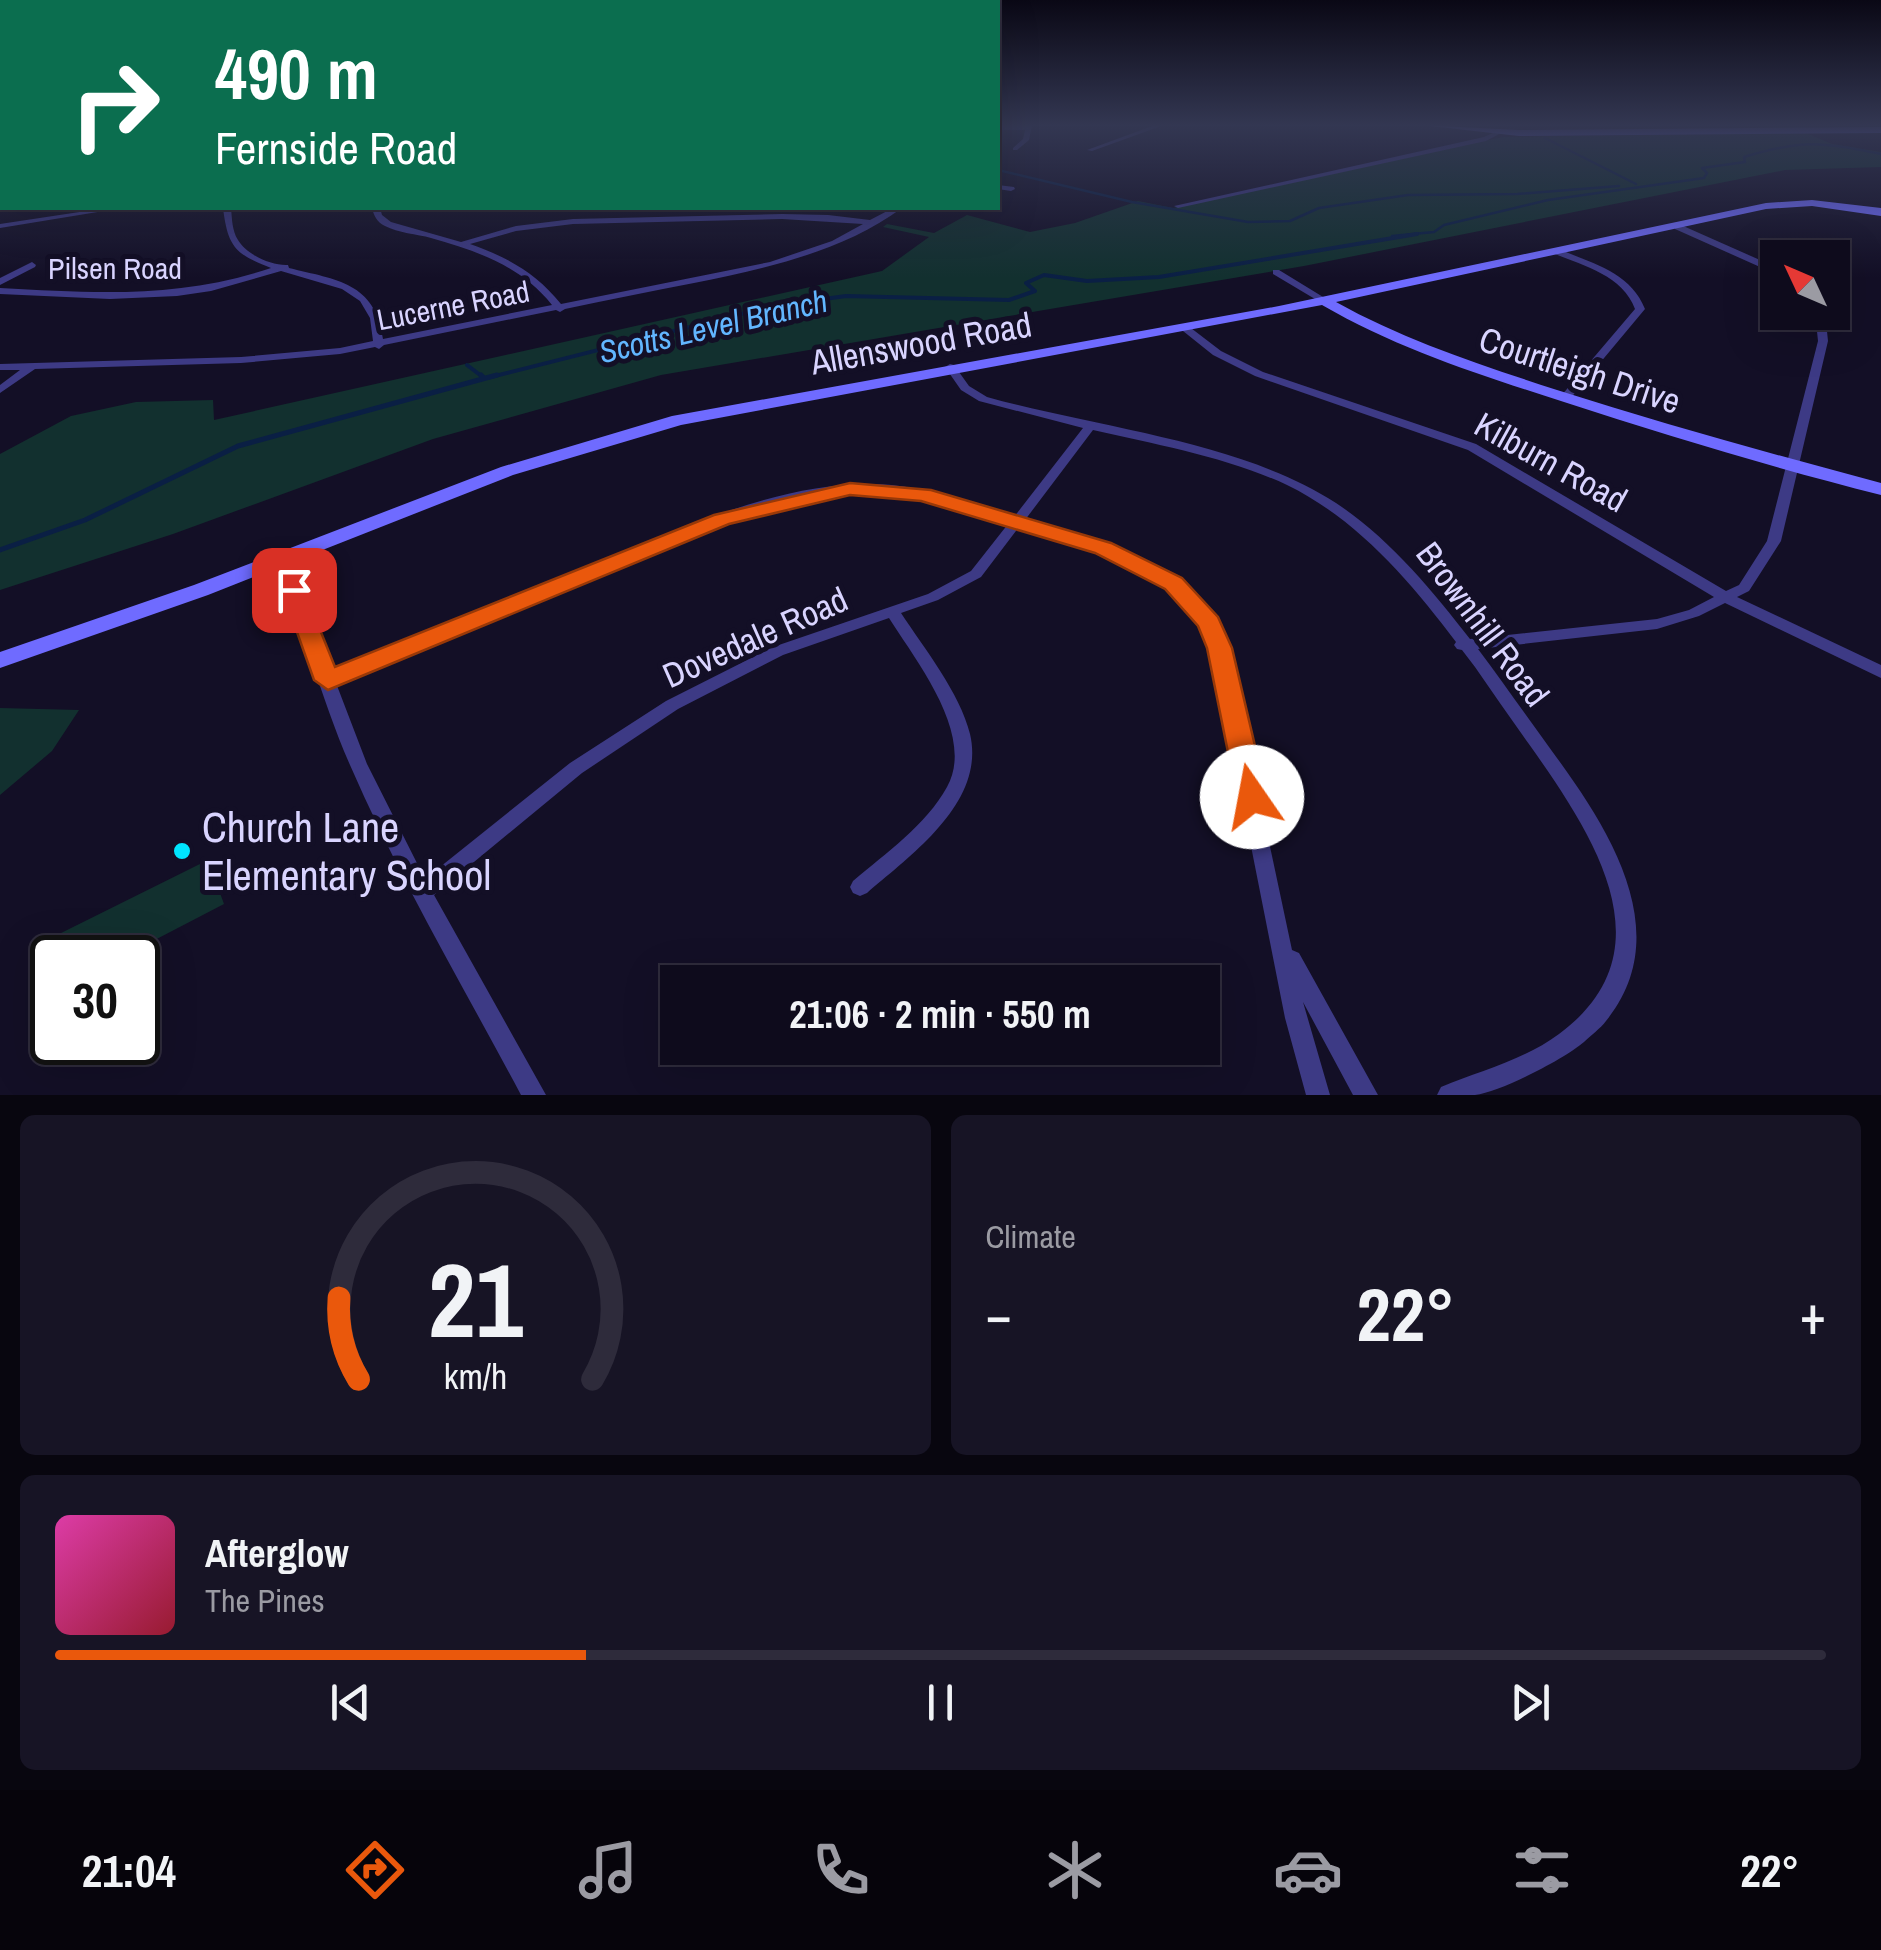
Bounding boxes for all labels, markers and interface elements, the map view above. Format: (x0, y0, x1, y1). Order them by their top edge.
text: 490 m (215, 27, 378, 121)
icon: right (50, 40, 180, 170)
text: Fernside Road (215, 117, 457, 178)
north arrow (1760, 240, 1850, 330)
map controls (1760, 240, 1850, 330)
street label: Pilsen Road (48, 248, 182, 288)
street label: Lucerne Road (373, 271, 533, 339)
water label: Scotts Level Branch (594, 279, 832, 373)
street label: Allenswood Road (806, 300, 1035, 386)
street label: Courtleigh Drive (1473, 315, 1687, 425)
street label: Kilburn Road (1466, 401, 1636, 523)
street label: Brownhill Road (1406, 532, 1560, 716)
pin (252, 548, 337, 633)
icon: arrive (267, 563, 322, 618)
street label: Dovedale Road (655, 575, 855, 699)
position arrow (1200, 745, 1304, 849)
place label: Church Lane Elementary School (202, 799, 491, 903)
marker: Church Lane Elementary School (171, 840, 193, 862)
speed limit sign: 30 (30, 935, 160, 1065)
text: 21:06 · 2 min · 550 m (789, 989, 1091, 1040)
text: Climate (986, 1215, 1076, 1258)
text: 21 (428, 1229, 523, 1369)
text: 22° (1357, 1263, 1455, 1364)
text: − (986, 1277, 1012, 1351)
text: + (1800, 1277, 1826, 1351)
text: km/h (443, 1352, 507, 1400)
text: Afterglow (205, 1528, 349, 1579)
text: The Pines (205, 1579, 325, 1622)
icon: previous (323, 1675, 378, 1730)
icon: pause (913, 1675, 968, 1730)
icon: next (1503, 1675, 1558, 1730)
icon: directions (340, 1835, 410, 1905)
icon: music (573, 1835, 643, 1905)
icon: phone (806, 1835, 876, 1905)
icon: climate (1040, 1835, 1110, 1905)
icon: car (1273, 1835, 1343, 1905)
icon: filters (1507, 1835, 1577, 1905)
text: 21:04 (82, 1840, 176, 1901)
text: 22° (1740, 1840, 1799, 1901)

